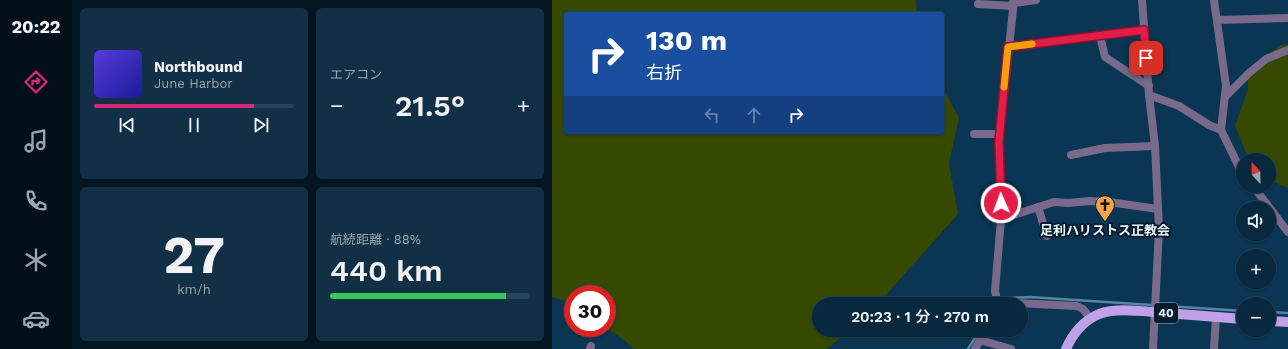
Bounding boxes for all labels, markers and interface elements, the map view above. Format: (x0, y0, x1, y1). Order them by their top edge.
text: 20:22 (11, 16, 61, 37)
text: 130 m (646, 24, 727, 57)
icon: right (580, 28, 632, 80)
pin (1129, 41, 1163, 75)
icon: arrive (1135, 47, 1157, 69)
text: Northbound (154, 58, 243, 76)
text: 右折 (646, 62, 682, 83)
text: エアコン (330, 67, 382, 82)
icon: directions (22, 68, 50, 96)
text: June Harbor (154, 76, 233, 91)
text: 21.5° (395, 88, 465, 123)
text: − (330, 93, 343, 118)
text: + (517, 93, 530, 118)
icon: left (701, 104, 723, 126)
icon: ahead (743, 104, 765, 126)
icon: right (785, 104, 807, 126)
icon: previous (116, 114, 138, 136)
icon: pause (183, 114, 205, 136)
icon: next (250, 114, 272, 136)
icon: music (22, 127, 50, 155)
north arrow (1236, 153, 1276, 193)
map controls (1236, 153, 1276, 337)
position arrow (980, 182, 1022, 224)
icon: phone (22, 187, 50, 215)
church icon: 足利ハリストス正教会 (1094, 194, 1116, 222)
button: sound (1236, 201, 1276, 241)
place label: 足利ハリストス正教会 (1040, 223, 1170, 238)
text: 27 (163, 225, 225, 286)
text: 航続距離 · 88% (330, 232, 421, 247)
icon: climate (22, 246, 50, 274)
button: + (1236, 249, 1276, 289)
text: 440 km (330, 253, 443, 288)
text: km/h (177, 282, 211, 297)
speed limit sign: 30 (564, 285, 616, 337)
button: − (1236, 297, 1276, 337)
road number: 40 (1154, 303, 1178, 323)
icon: car (22, 305, 50, 333)
text: 20:23 · 1 分 · 270 m (851, 308, 989, 326)

